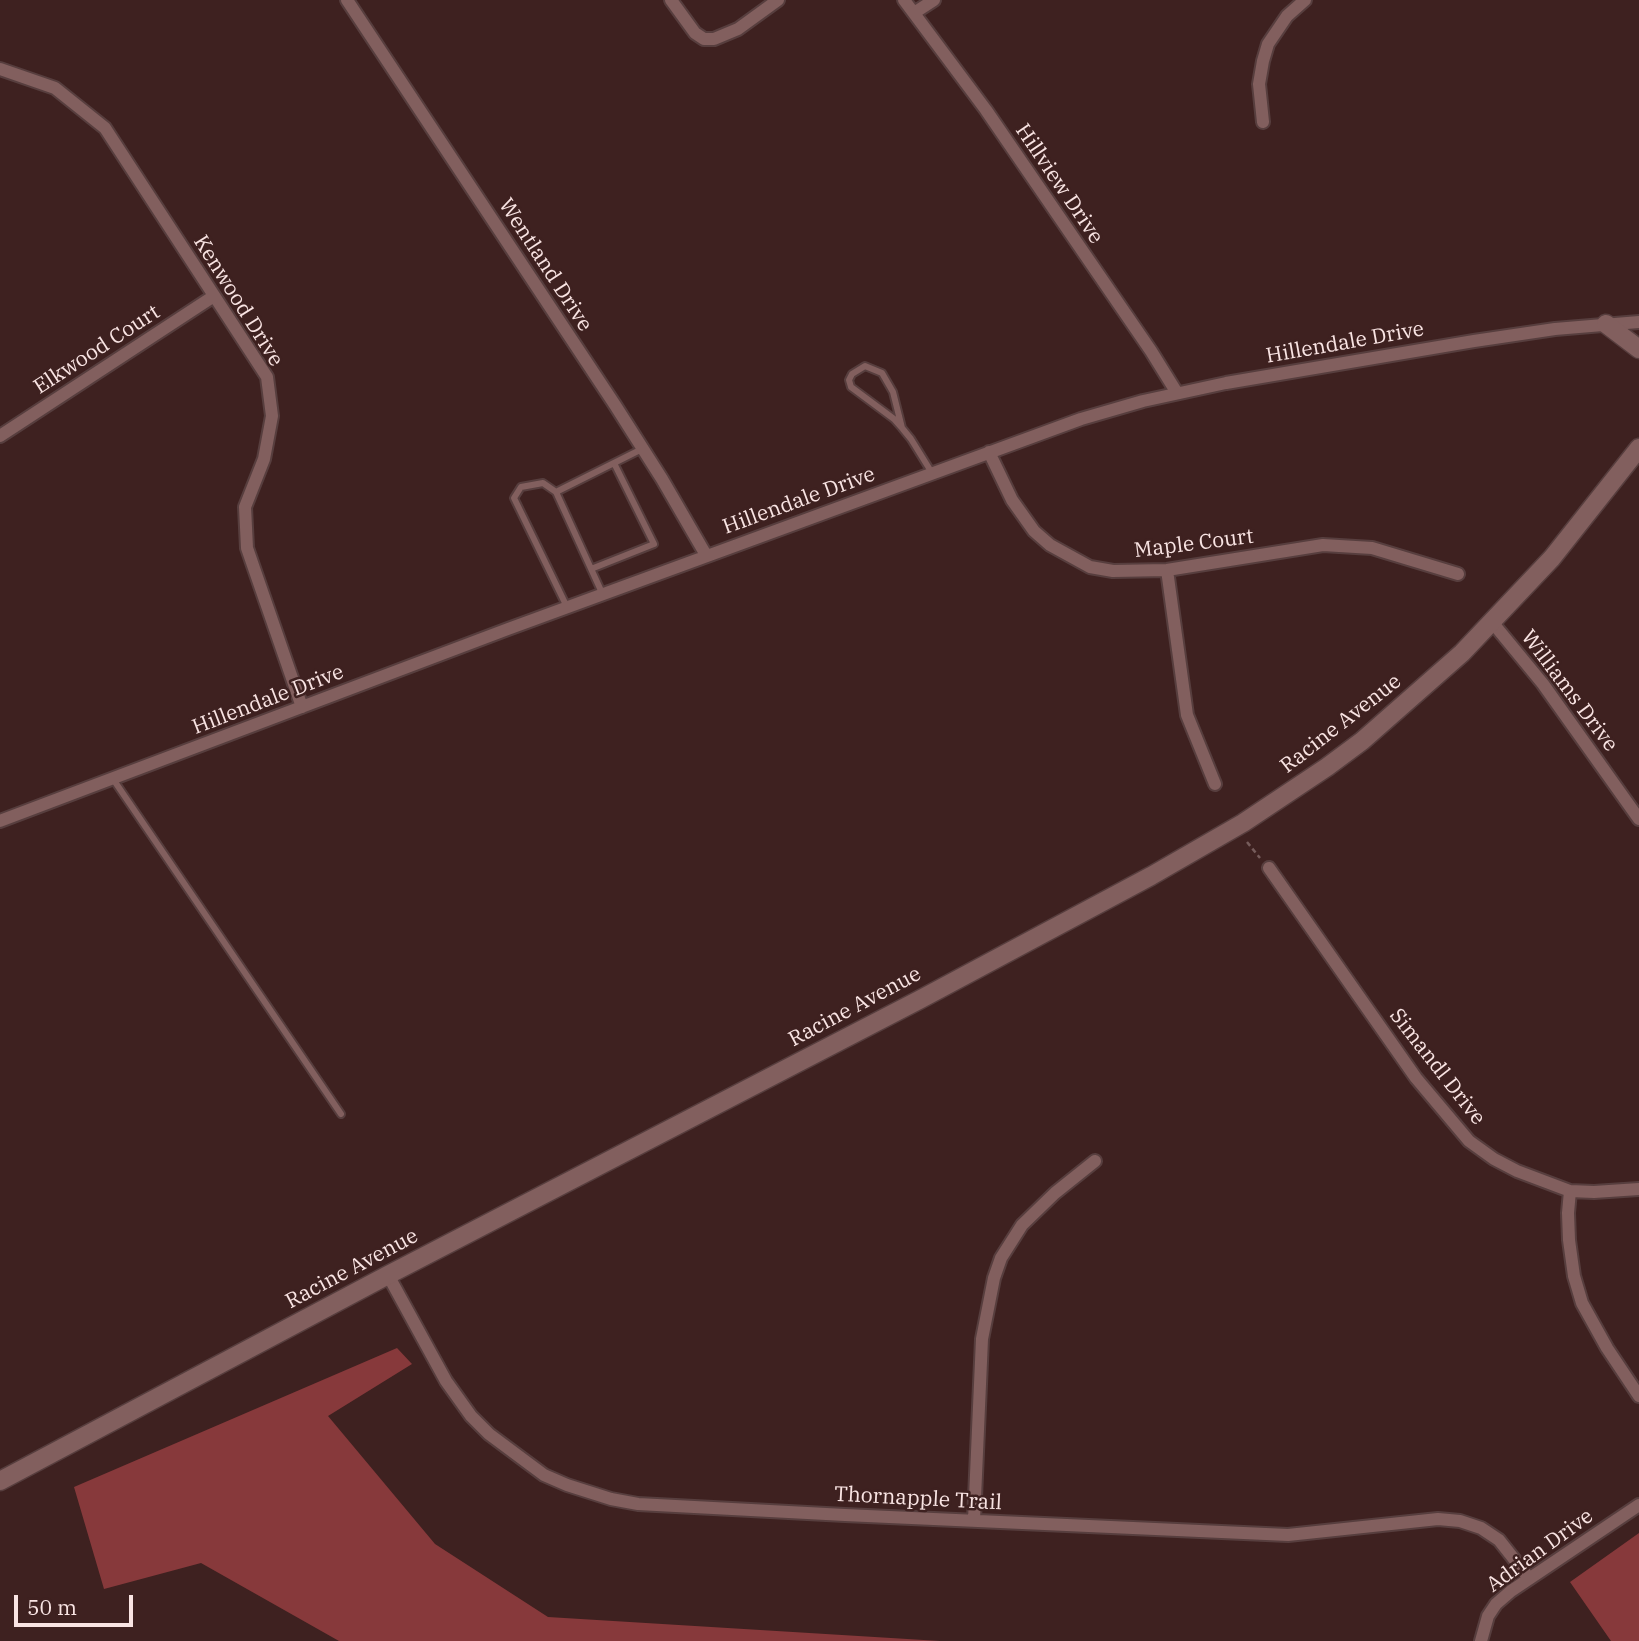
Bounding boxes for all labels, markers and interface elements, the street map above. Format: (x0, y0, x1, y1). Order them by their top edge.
street label: Hillview Drive (1010, 119, 1108, 249)
street label: Wentland Drive (493, 194, 597, 336)
street label: Kenwood Drive (188, 231, 288, 371)
street label: Elkwood Court (29, 300, 165, 400)
street label: Hillendale Drive (1264, 317, 1426, 369)
street label: Hillendale Drive (719, 462, 879, 540)
street label: Maple Court (1133, 524, 1255, 564)
street label: Williams Drive (1515, 625, 1623, 757)
street label: Hillendale Drive (189, 660, 347, 740)
street label: Racine Avenue (1276, 669, 1406, 779)
street label: Racine Avenue (784, 962, 926, 1052)
street label: Simandl Drive (1384, 1004, 1490, 1130)
street label: Racine Avenue (281, 1224, 423, 1314)
street label: Thornapple Trail (833, 1482, 1003, 1516)
street label: Adrian Drive (1482, 1504, 1598, 1598)
scale bar (18, 1582, 136, 1626)
text: 50 m (27, 1593, 77, 1621)

